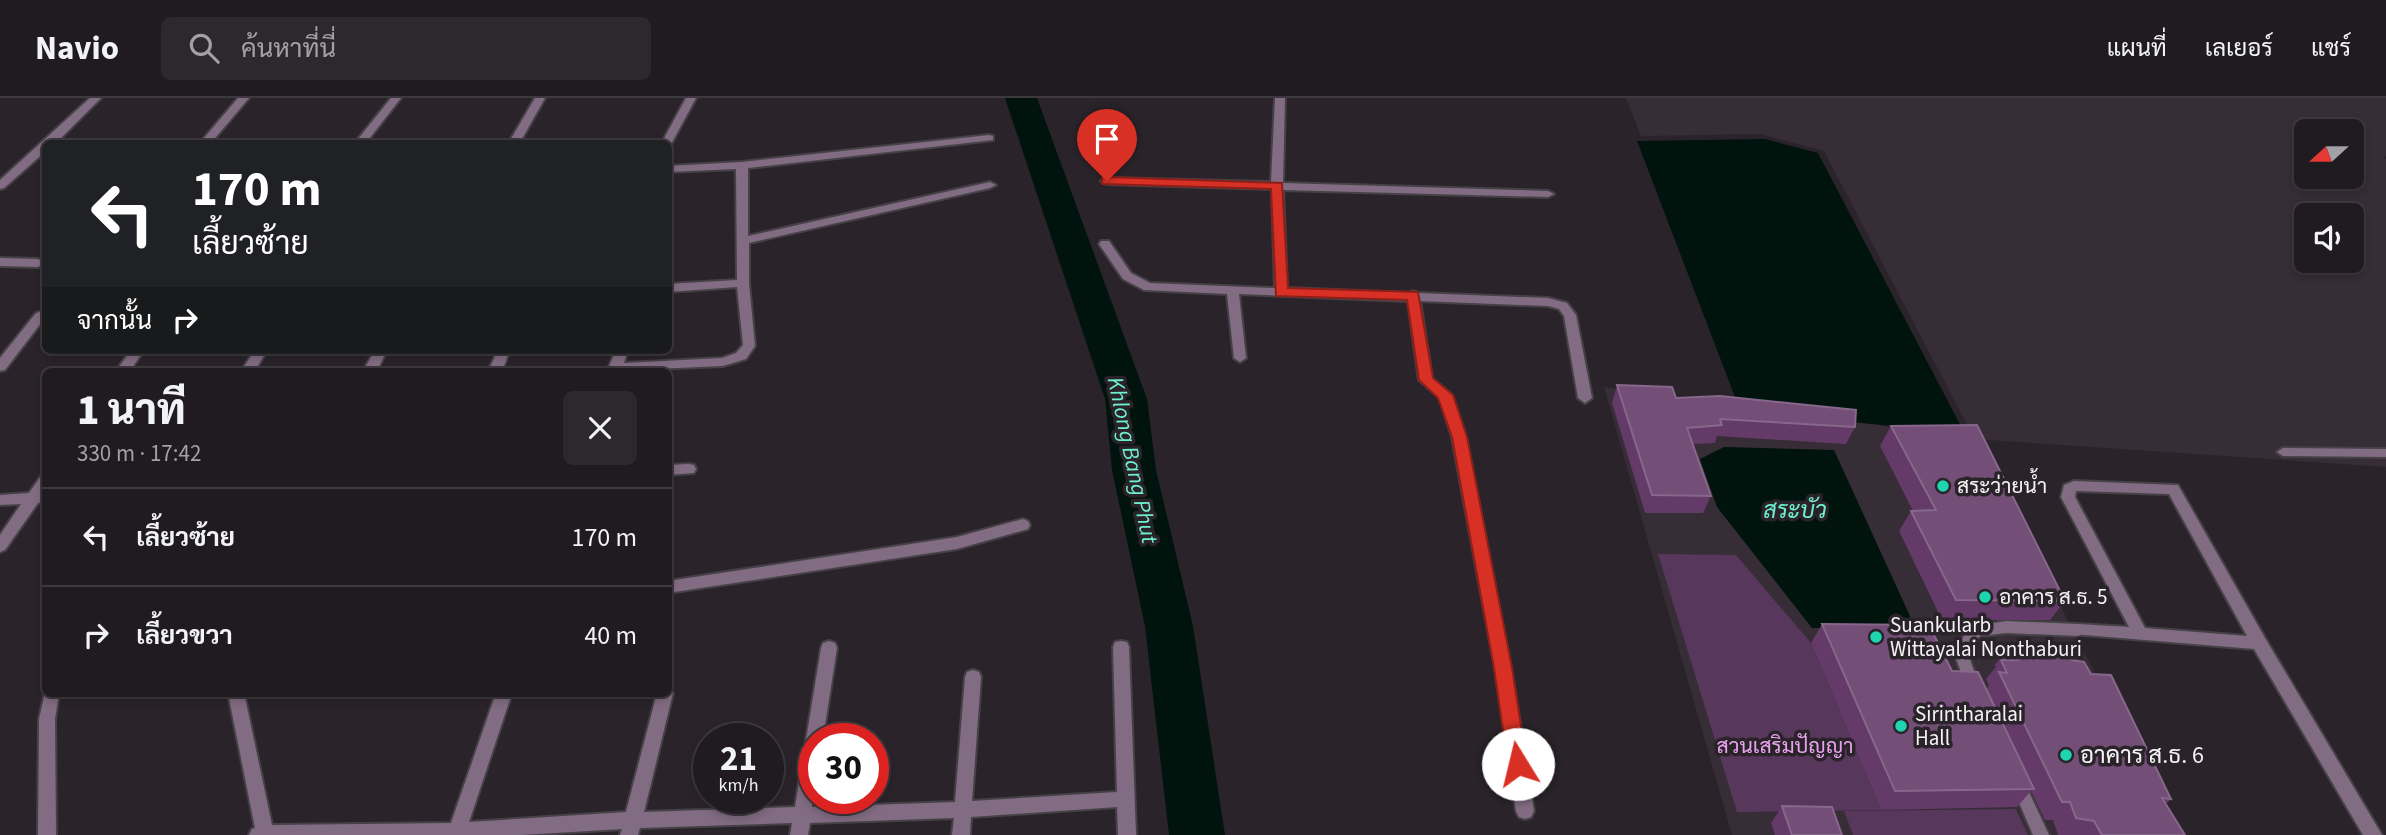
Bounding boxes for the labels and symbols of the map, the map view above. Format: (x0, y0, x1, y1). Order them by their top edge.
pin (1077, 109, 1137, 181)
north arrow (2294, 119, 2364, 189)
water label: Khlong Bang Phut (1099, 374, 1166, 547)
place label: สระว่ายน้ำ (1957, 468, 2047, 501)
marker: สระว่ายน้ำ (1935, 478, 1951, 494)
water label: สระบัว (1763, 494, 1827, 527)
place label: อาคาร ส.ธ. 5 (1999, 582, 2107, 612)
marker: อาคาร ส.ธ. 5 (1977, 589, 1993, 605)
place label: Suankularb Wittayalai Nonthaburi (1890, 610, 2082, 664)
marker: Suankularb Wittayalai Nonthaburi (1868, 629, 1884, 645)
place label: Sirintharalai Hall (1915, 699, 2023, 753)
marker: Sirintharalai Hall (1893, 718, 1909, 734)
speed limit sign: 30 (798, 723, 889, 814)
position arrow (1481, 727, 1555, 801)
park label: สวนเสริมปัญญา (1717, 731, 1853, 761)
place label: อาคาร ส.ธ. 6 (2080, 738, 2204, 773)
marker: อาคาร ส.ธ. 6 (2058, 747, 2074, 763)

